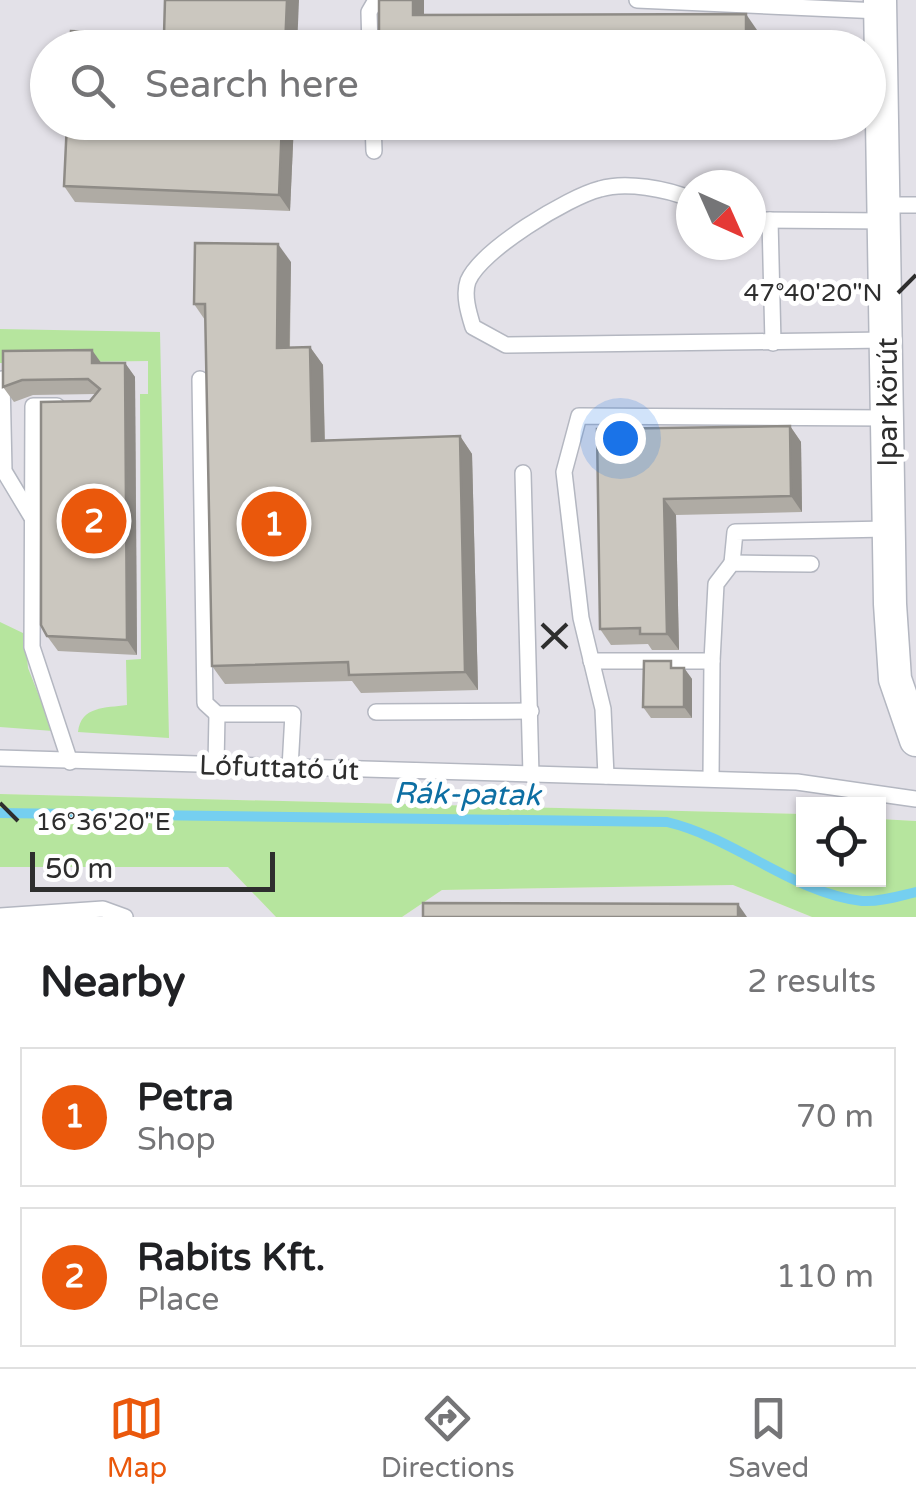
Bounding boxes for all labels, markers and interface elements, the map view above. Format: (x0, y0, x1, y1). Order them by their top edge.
search box (30, 30, 886, 140)
icon: search (65, 58, 120, 113)
text: Search here (145, 62, 359, 108)
north arrow (676, 170, 766, 260)
text: 47°40'20"N (743, 278, 883, 308)
street label: Ipar körút (871, 337, 905, 467)
your location (595, 413, 646, 464)
pin: 2 (62, 484, 126, 558)
pin: 1 (242, 486, 306, 562)
street label: Lófuttató út (198, 748, 360, 788)
water label: Rák-patak (393, 775, 543, 814)
map controls (796, 797, 886, 887)
button: locate (796, 797, 886, 887)
text: 16°36'20"E (35, 807, 171, 837)
scale bar (30, 847, 275, 891)
text: 50 m (45, 852, 113, 886)
text: Nearby (40, 957, 185, 1008)
text: 2 results (747, 963, 876, 1001)
text: Petra (137, 1075, 234, 1121)
text: 1 (64, 1098, 85, 1136)
text: 70 m (796, 1098, 874, 1136)
text: Shop (137, 1121, 216, 1159)
text: Rabits Kft. (137, 1235, 325, 1281)
text: 2 (64, 1258, 85, 1296)
text: 110 m (776, 1258, 874, 1296)
text: Place (137, 1281, 219, 1319)
tab: Map (107, 1391, 167, 1485)
tab: Directions (381, 1391, 515, 1485)
tab: Saved (728, 1391, 809, 1485)

